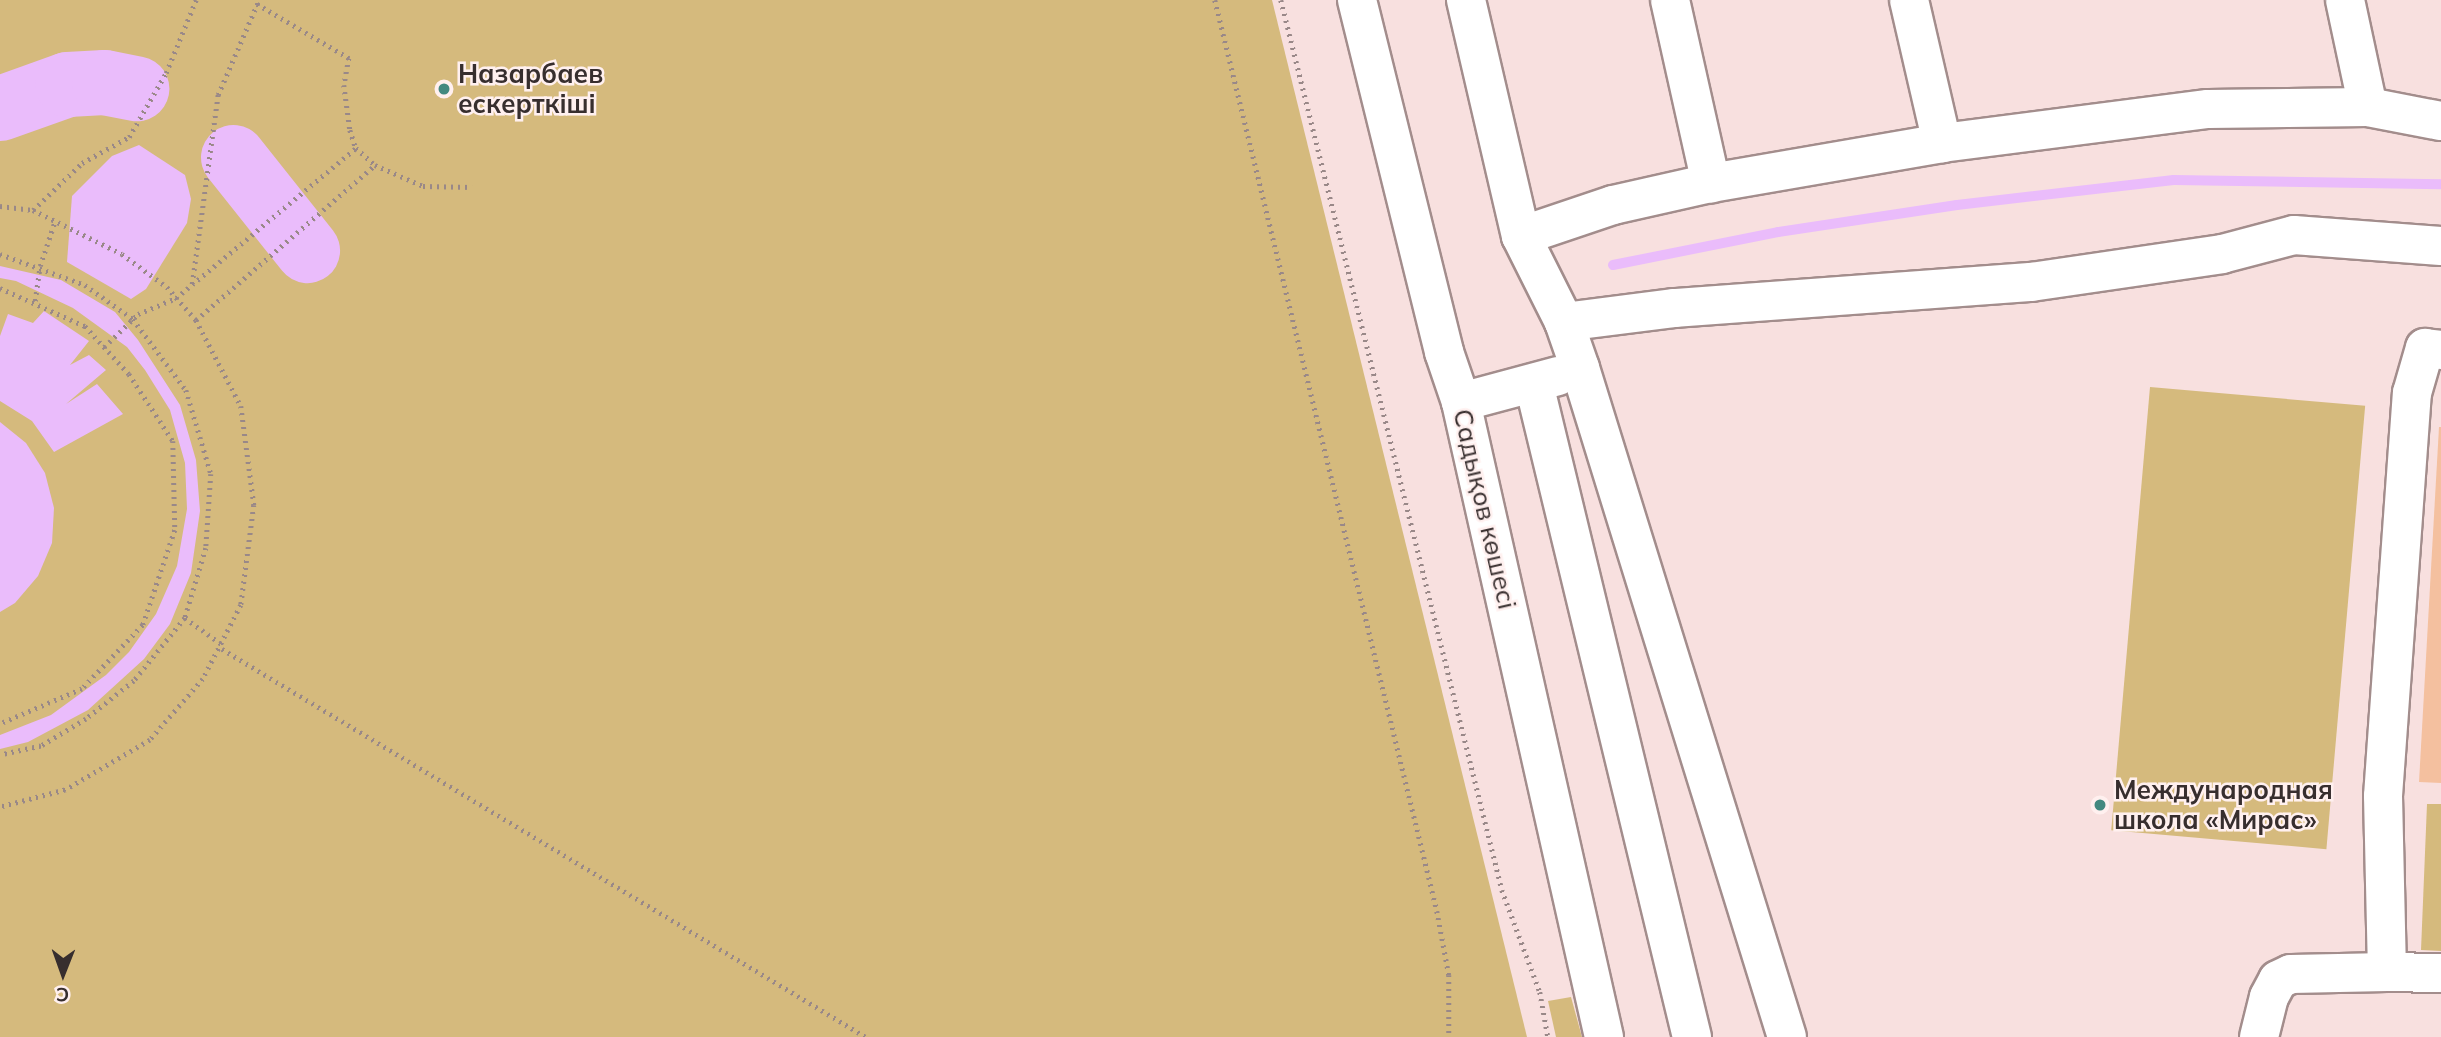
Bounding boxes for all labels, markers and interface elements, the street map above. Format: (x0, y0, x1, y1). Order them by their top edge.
place label: Назарбаев ескерткіші (458, 58, 603, 119)
marker: Назарбаев ескерткіші (436, 81, 452, 97)
street label: Садықов көшесі (1447, 406, 1523, 612)
place label: Международная школа «Мирас» (2114, 774, 2333, 836)
marker: Международная школа «Мирас» (2092, 797, 2108, 813)
north arrow (28, 939, 98, 1009)
text: С (56, 983, 69, 1007)

